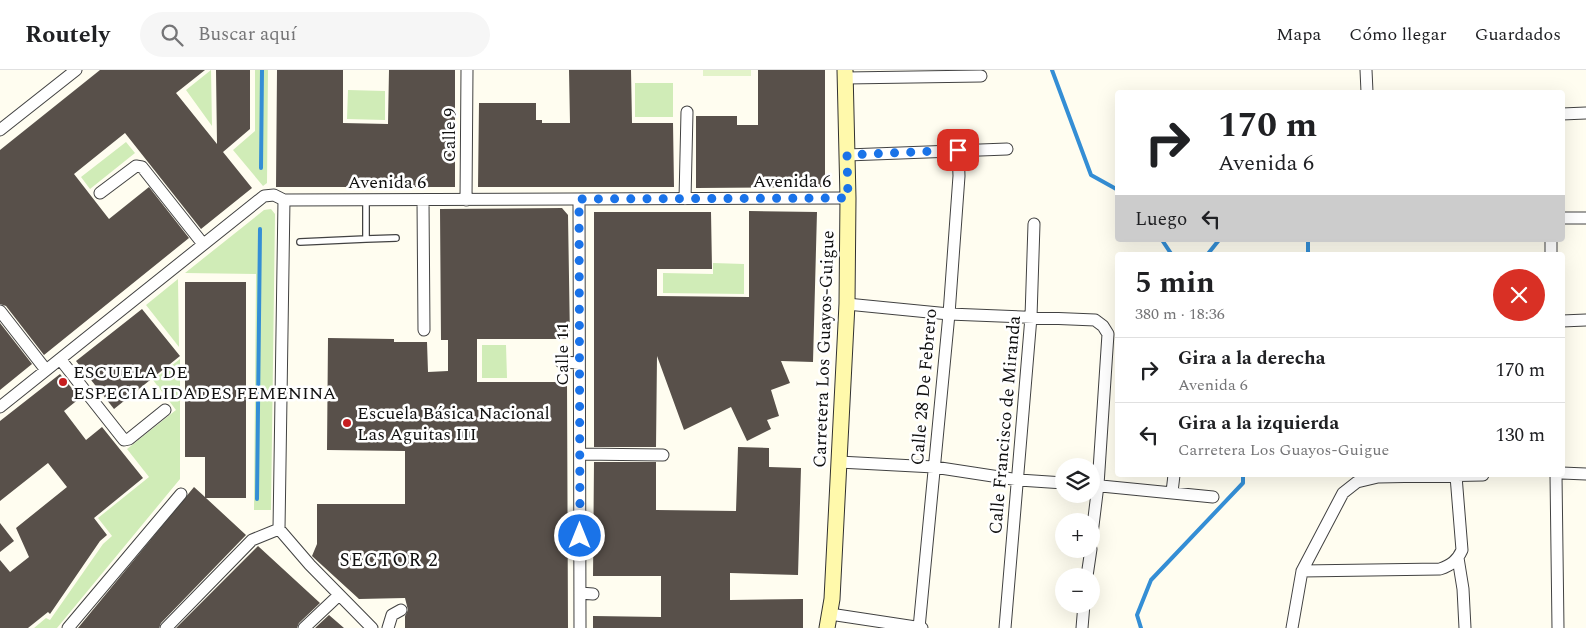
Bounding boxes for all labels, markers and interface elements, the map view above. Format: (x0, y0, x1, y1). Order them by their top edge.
search box (140, 12, 490, 57)
text: Routely (25, 17, 110, 53)
text: Buscar aquí (198, 20, 296, 49)
icon: search (158, 21, 186, 49)
text: Mapa (1276, 21, 1321, 48)
text: Cómo llegar (1349, 21, 1447, 48)
text: Guardados (1475, 21, 1561, 48)
text: 170 m (1218, 99, 1317, 152)
street label: Calle 9 (436, 108, 463, 162)
icon: right (1135, 110, 1200, 175)
pin (937, 129, 979, 171)
icon: arrive (944, 136, 972, 164)
text: Avenida 6 (1218, 147, 1314, 180)
street label: Avenida 6 (753, 168, 831, 195)
street label: Avenida 6 (348, 169, 426, 196)
text: Luego (1135, 205, 1187, 234)
icon: left (1197, 205, 1225, 233)
street label: Carretera Los Guayos-Guigue (806, 230, 842, 468)
text: 5 min (1135, 260, 1215, 306)
button: close (1493, 269, 1545, 321)
text: 380 m · 18:36 (1135, 302, 1225, 326)
street label: Calle 28 De Febrero (904, 307, 944, 467)
street label: Calle Francisco de Miranda (982, 314, 1028, 535)
street label: Calle 11 (549, 322, 576, 386)
text: Gira a la derecha (1178, 344, 1325, 373)
icon: right (1135, 356, 1163, 384)
text: 170 m (1495, 356, 1545, 385)
place label: ESCUELA DE ESPECIALIDADES FEMENINA (73, 359, 336, 407)
text: Avenida 6 (1178, 373, 1248, 397)
marker: ESCUELA DE ESPECIALIDADES FEMENINA (57, 376, 69, 388)
place label: Escuela Básica Nacional Las Aguitas III (357, 400, 550, 448)
text: Gira a la izquierda (1178, 409, 1339, 438)
marker: Escuela Básica Nacional Las Aguitas III (341, 417, 353, 429)
icon: left (1135, 421, 1163, 449)
text: 130 m (1495, 421, 1545, 450)
text: Carretera Los Guayos-Guigue (1178, 438, 1389, 462)
map controls (1055, 458, 1100, 613)
button: layers (1055, 458, 1100, 503)
position arrow (553, 509, 605, 561)
button: + (1055, 513, 1100, 558)
district label: SECTOR 2 (340, 546, 438, 575)
button: − (1055, 568, 1100, 613)

